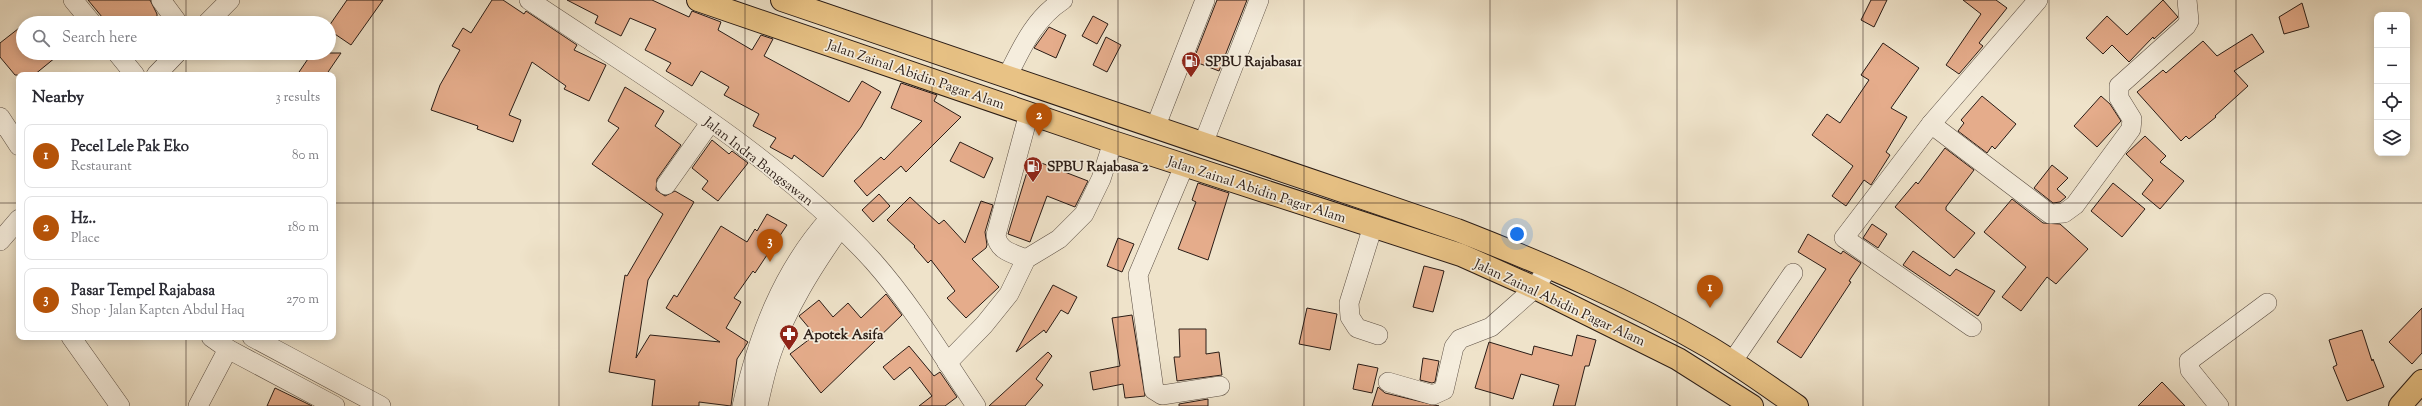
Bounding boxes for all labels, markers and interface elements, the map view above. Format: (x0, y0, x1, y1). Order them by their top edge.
map controls (2374, 12, 2410, 156)
button: + (2374, 12, 2410, 48)
search box (16, 16, 336, 60)
icon: search (30, 27, 52, 49)
text: Search here (62, 28, 137, 49)
street label: Jalan Zainal Abidin Pagar Alam (823, 36, 1007, 116)
button: − (2374, 48, 2410, 84)
fuel station icon: SPBU Rajabasa1 (1180, 50, 1202, 78)
place label: SPBU Rajabasa1 (1205, 53, 1302, 73)
button: locate (2374, 84, 2410, 120)
text: Nearby (32, 86, 84, 110)
text: 3 results (275, 89, 320, 107)
pin: 2 (1026, 103, 1052, 136)
street label: Jalan Indra Bangsawan (698, 113, 817, 212)
button: layers (2374, 120, 2410, 156)
text: Pecel Lele Pak Eko (71, 137, 189, 158)
text: 1 (44, 147, 48, 165)
text: 80 m (292, 147, 319, 165)
street label: Jalan Zainal Abidin Pagar Alam (1164, 152, 1349, 229)
fuel station icon: SPBU Rajabasa 2 (1022, 155, 1044, 183)
text: Restaurant (71, 158, 132, 176)
place label: SPBU Rajabasa 2 (1047, 158, 1149, 178)
text: Hz.. (71, 209, 96, 230)
text: 2 (43, 219, 49, 237)
text: 180 m (288, 219, 319, 237)
your location (1507, 224, 1527, 244)
pin: 3 (757, 229, 783, 262)
text: Place (71, 230, 100, 248)
street label: Jalan Zainal Abidin Pagar Alam (1469, 255, 1648, 352)
pin: 1 (1697, 275, 1723, 308)
text: Pasar Tempel Rajabasa (71, 281, 215, 302)
text: 3 (43, 291, 49, 309)
text: 270 m (286, 291, 319, 309)
text: Shop · Jalan Kapten Abdul Haq (71, 302, 244, 320)
pharmacy icon: Apotek Asifa (778, 323, 800, 351)
place label: Apotek Asifa (803, 326, 884, 346)

